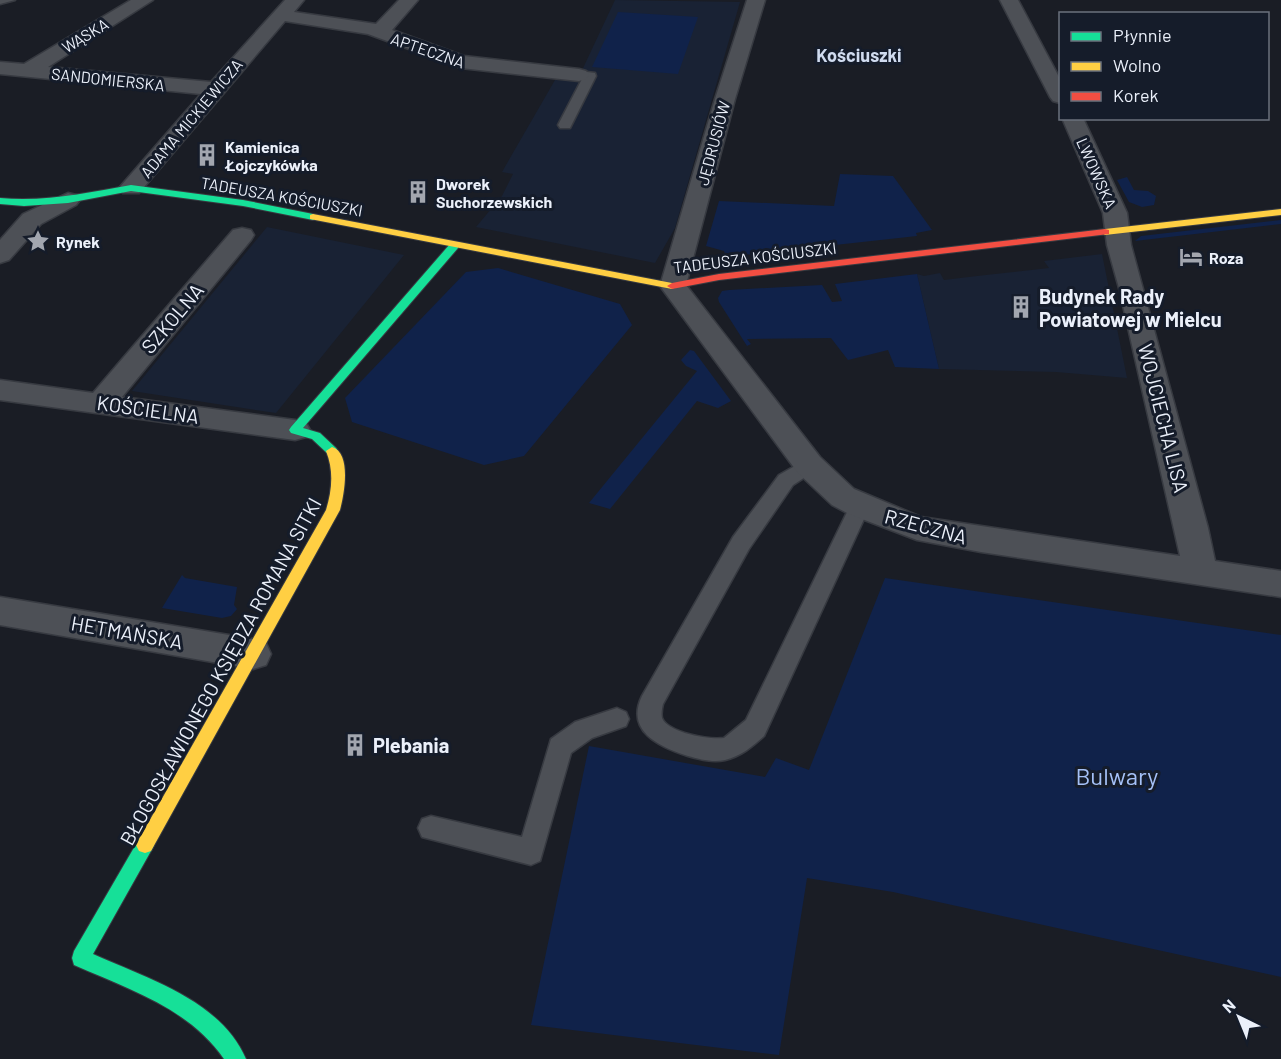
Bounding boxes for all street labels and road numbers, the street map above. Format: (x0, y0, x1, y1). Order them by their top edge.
street label: WĄSKA (58, 14, 112, 56)
street label: APTECZNA (389, 28, 468, 72)
street label: ADAMA MICKIEWICZA (136, 55, 246, 181)
street label: SANDOMIERSKA (50, 64, 166, 94)
street label: JĘDRUSIÓW (693, 99, 733, 187)
street label: LWOWSKA (1073, 135, 1121, 212)
street label: TADEUSZA KOŚCIUSZKI (200, 172, 364, 220)
street label: TADEUSZA KOŚCIUSZKI (672, 238, 838, 276)
street label: SZKOLNA (136, 278, 208, 358)
street label: WOJCIECHA LISA (1134, 341, 1194, 495)
street label: KOŚCIELNA (96, 390, 200, 428)
street label: BŁOGOSŁAWIONEGO KSIĘDZA ROMANA SITKI (114, 493, 326, 849)
street label: RZECZNA (882, 504, 970, 548)
street label: HETMAŃSKA (69, 610, 185, 654)

